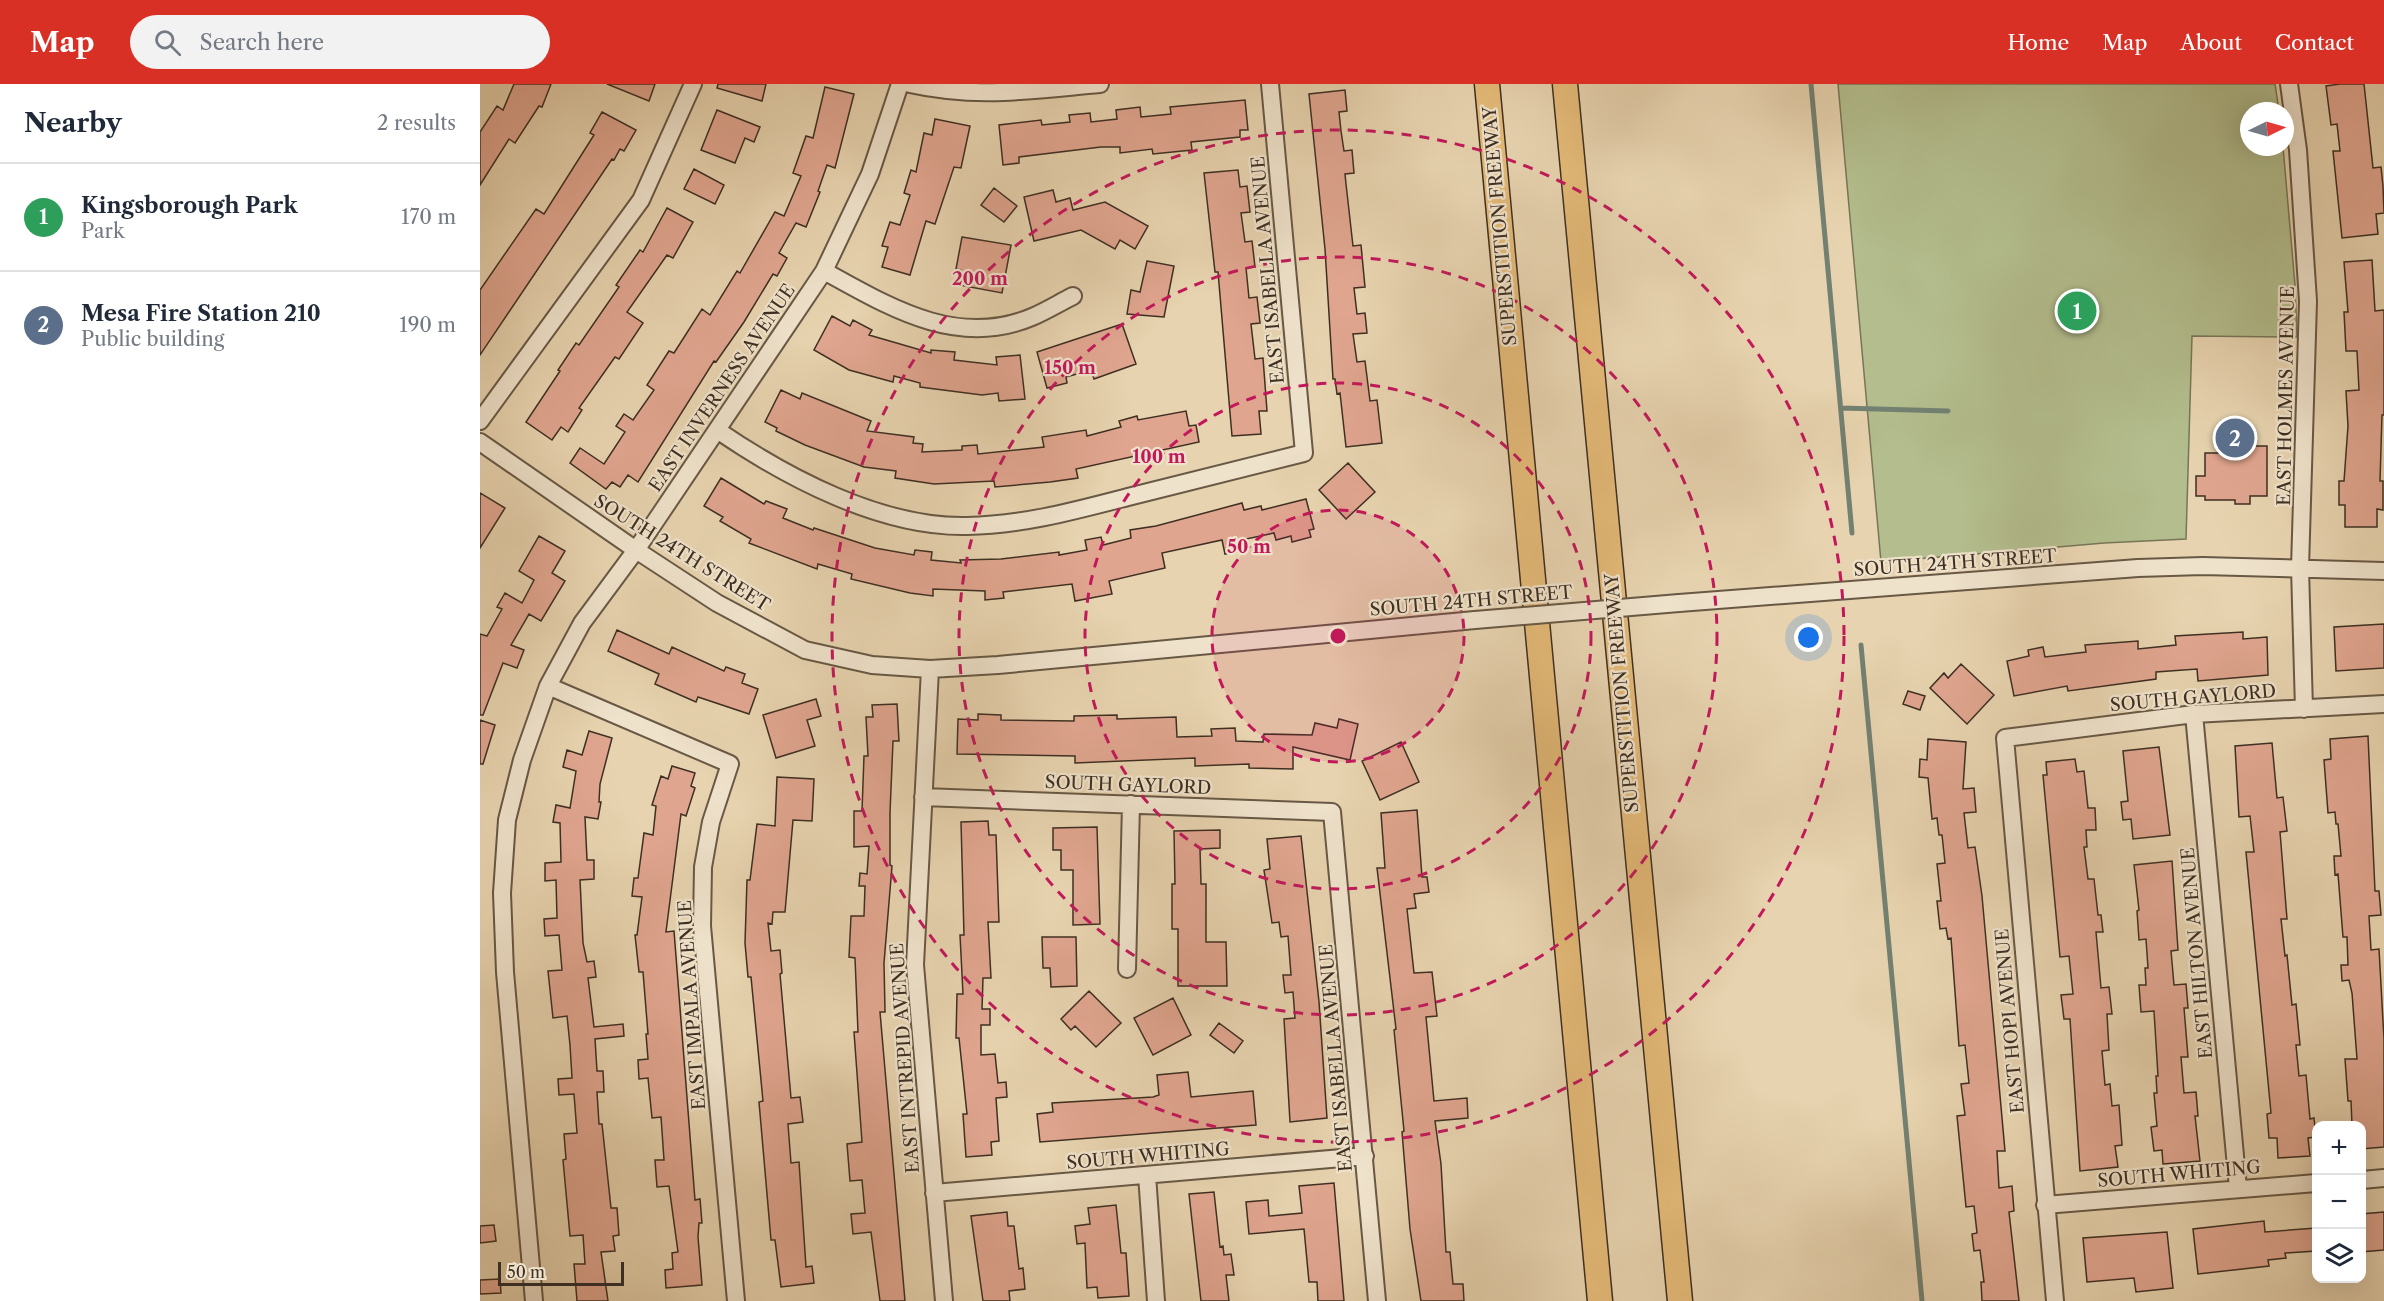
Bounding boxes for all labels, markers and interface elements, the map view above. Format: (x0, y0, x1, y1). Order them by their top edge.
search box (130, 15, 550, 69)
text: Map (30, 25, 94, 59)
icon: search (151, 26, 184, 59)
text: Search here (199, 29, 324, 56)
text: Home (2008, 30, 2069, 55)
text: Map (2102, 30, 2147, 55)
text: About (2180, 30, 2242, 55)
text: Contact (2275, 30, 2354, 55)
north arrow (2240, 102, 2294, 156)
street label: SUPERSTITION FREEWAY (1478, 104, 1521, 347)
text: Nearby (24, 107, 122, 139)
text: 2 results (377, 111, 456, 135)
street label: EAST ISABELLA AVENUE (1247, 155, 1289, 385)
text: Kingsborough Park (81, 192, 298, 219)
text: 1 (39, 205, 48, 229)
text: 170 m (401, 205, 456, 229)
text: Park (81, 219, 124, 243)
text: 200 m (952, 268, 1008, 290)
street label: EAST INVERNESS AVENUE (644, 280, 800, 496)
street label: EAST HOLMES AVENUE (2273, 286, 2299, 506)
pin: 1 (2058, 288, 2096, 334)
text: Mesa Fire Station 210 (81, 300, 321, 327)
text: 2 (38, 313, 49, 337)
text: 190 m (399, 313, 456, 337)
text: Public building (81, 327, 224, 351)
text: 150 m (1044, 357, 1096, 379)
pin: 2 (2216, 416, 2254, 460)
text: 100 m (1132, 446, 1186, 468)
street label: SOUTH 24TH STREET (590, 490, 775, 616)
text: 50 m (1227, 536, 1271, 558)
street label: SOUTH 24TH STREET (1853, 545, 2058, 581)
street label: SUPERSTITION FREEWAY (1600, 571, 1643, 814)
street label: SOUTH 24TH STREET (1369, 581, 1574, 621)
your location (1794, 623, 1823, 652)
centre of rings (1328, 626, 1348, 646)
street label: SOUTH GAYLORD (2109, 680, 2277, 716)
street label: SOUTH GAYLORD (1044, 771, 1212, 799)
street label: EAST HILTON AVENUE (2177, 846, 2217, 1060)
street label: EAST IMPALA AVENUE (674, 899, 710, 1111)
street label: EAST HOPI AVENUE (1991, 928, 2029, 1114)
street label: EAST INTREPID AVENUE (886, 942, 924, 1174)
street label: EAST ISABELLA AVENUE (1315, 943, 1357, 1173)
map controls (2312, 1121, 2366, 1283)
button: + (2312, 1121, 2366, 1175)
street label: SOUTH WHITING (1065, 1138, 1231, 1174)
street label: SOUTH WHITING (2096, 1156, 2262, 1192)
button: − (2312, 1175, 2366, 1229)
button: layers (2312, 1229, 2366, 1283)
scale bar (498, 1259, 624, 1286)
text: 50 m (507, 1262, 545, 1282)

